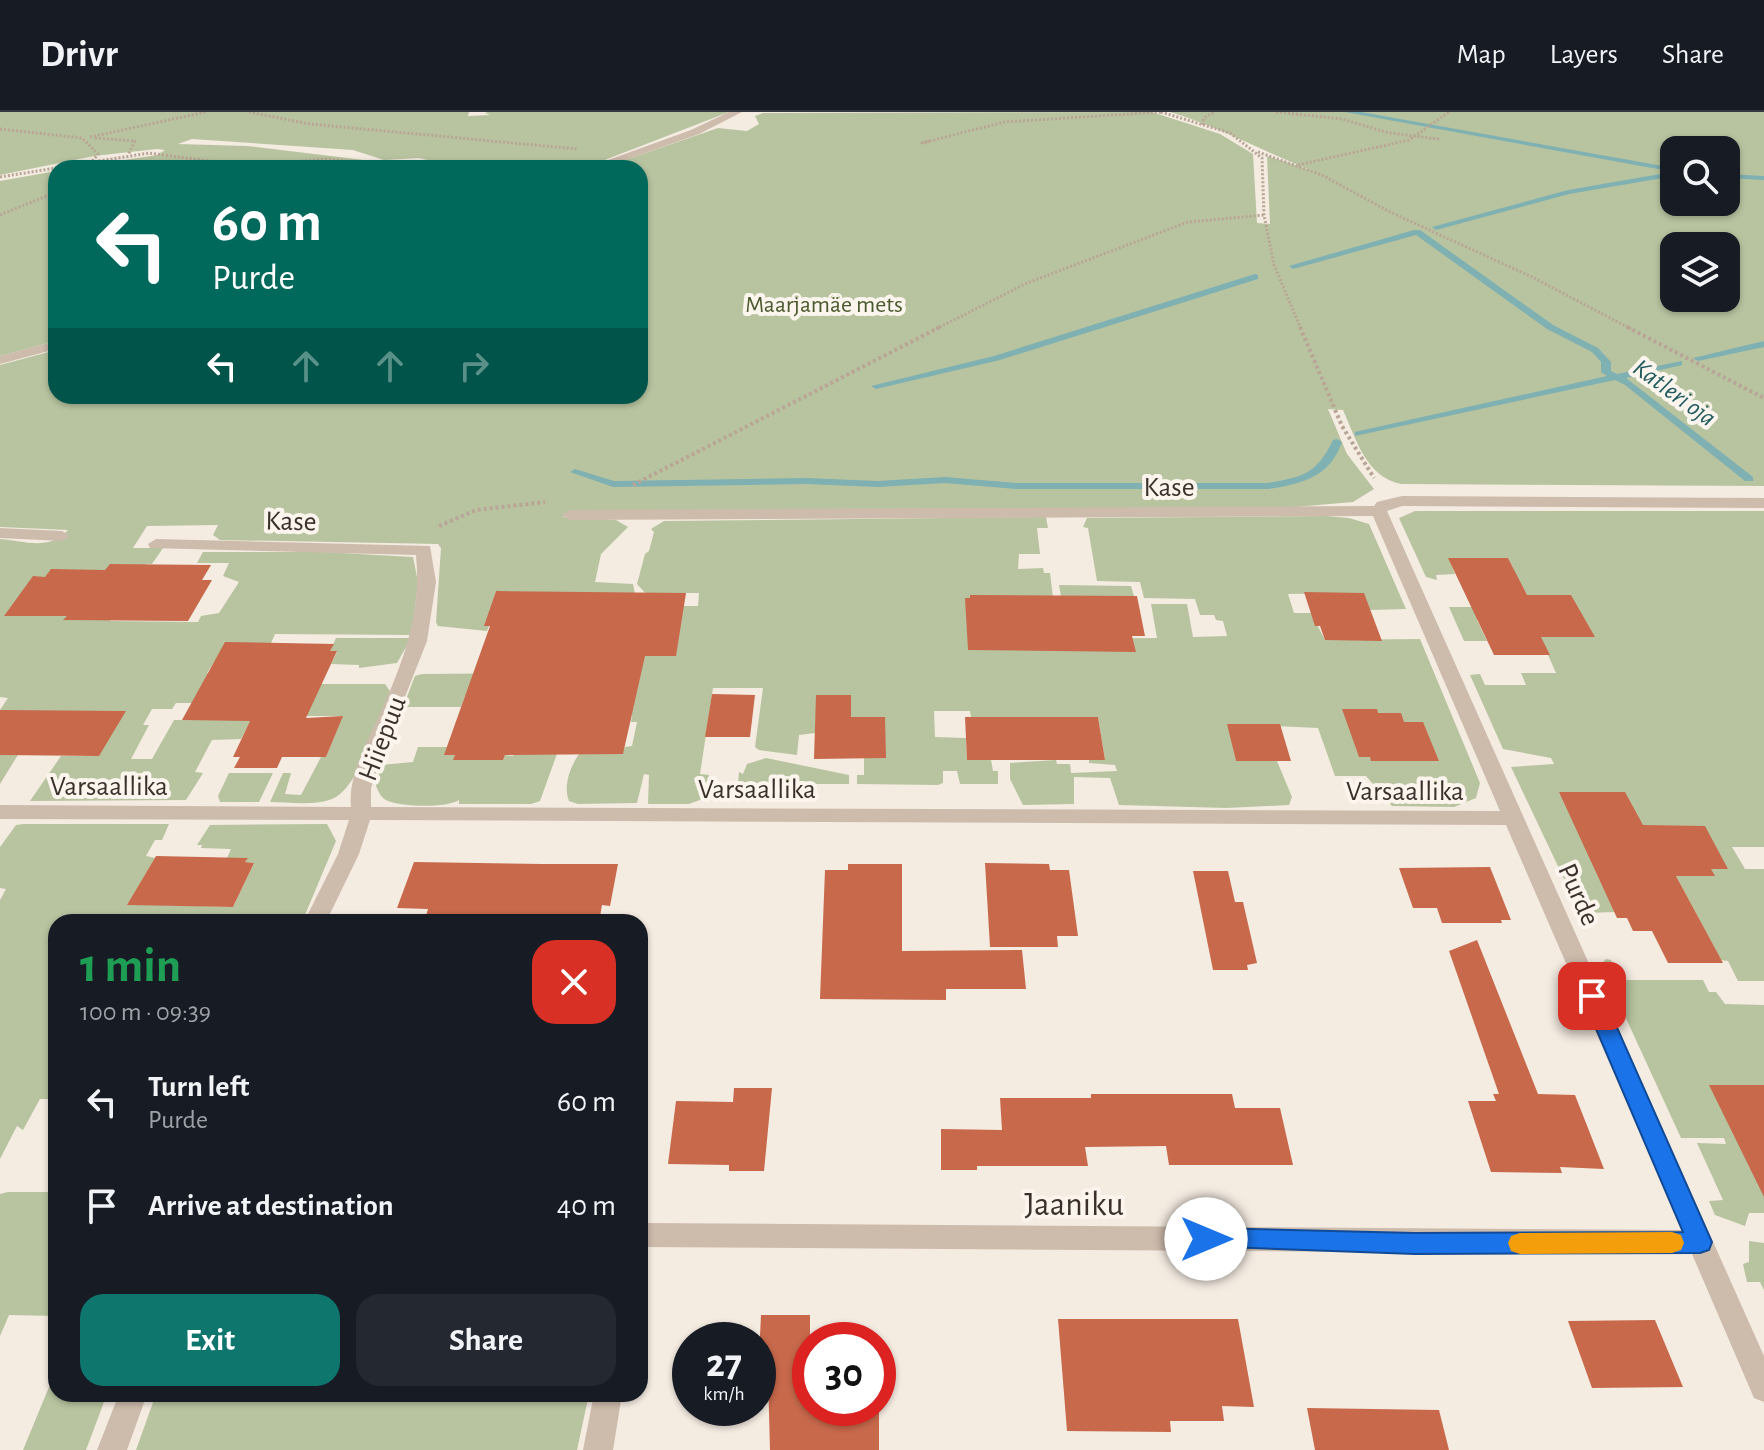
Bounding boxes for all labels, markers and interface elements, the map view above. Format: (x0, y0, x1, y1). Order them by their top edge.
text: Drivr (40, 36, 118, 74)
text: Map (1457, 41, 1506, 69)
text: Layers (1550, 41, 1618, 69)
text: Share (1662, 41, 1724, 69)
map controls (1660, 136, 1740, 312)
button: search (1660, 136, 1740, 216)
icon: left (80, 192, 184, 296)
text: 60 m (212, 195, 322, 251)
button: layers (1660, 232, 1740, 312)
text: Purde (212, 260, 295, 296)
park label: Maarjamäe mets (745, 293, 903, 317)
icon: left (200, 344, 244, 388)
icon: ahead (284, 344, 328, 388)
icon: ahead (368, 344, 412, 388)
icon: right (452, 344, 496, 388)
water label: Katleri oja (1628, 354, 1721, 431)
street label: Kase (1143, 474, 1195, 502)
street label: Kase (265, 508, 317, 536)
street label: Hiiepuu (354, 692, 412, 785)
street label: Varsaallika (50, 773, 168, 801)
street label: Varsaallika (698, 776, 816, 804)
street label: Varsaallika (1346, 778, 1464, 806)
street label: Purde (1552, 860, 1604, 930)
button: close (532, 940, 616, 1024)
text: 1 min (80, 943, 181, 991)
pin (1558, 962, 1626, 1030)
icon: arrive (1570, 974, 1614, 1018)
text: 100 m · 09:39 (80, 999, 211, 1025)
text: Turn left (148, 1072, 249, 1102)
icon: left (80, 1080, 124, 1124)
text: 60 m (557, 1087, 616, 1117)
text: Purde (148, 1107, 208, 1133)
icon: arrive (80, 1184, 124, 1228)
street label: Jaaniku (1024, 1188, 1124, 1222)
text: Arrive at destination (148, 1191, 394, 1221)
text: 40 m (557, 1191, 616, 1221)
position arrow (1164, 1197, 1248, 1281)
button: Exit (80, 1294, 340, 1386)
button: Share (356, 1294, 616, 1386)
speed limit sign: 30 (792, 1322, 896, 1426)
text: 27 (706, 1344, 742, 1384)
text: km/h (703, 1384, 745, 1404)

